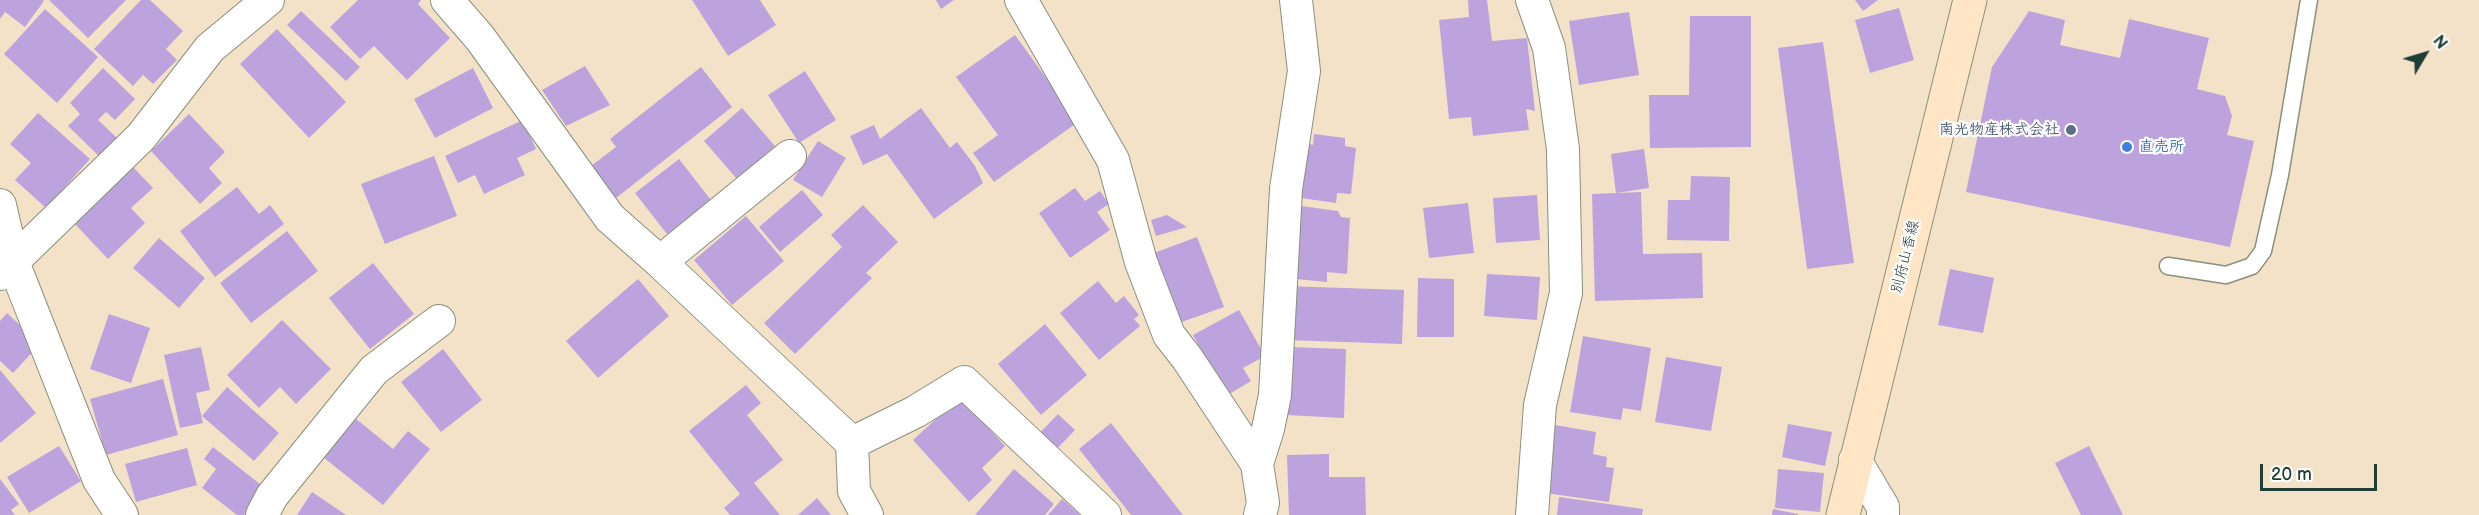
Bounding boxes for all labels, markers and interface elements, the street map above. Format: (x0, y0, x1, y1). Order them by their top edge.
north arrow (2395, 24, 2455, 84)
text: N (2428, 32, 2451, 53)
place label: 南光物産株式会社 (1939, 121, 2059, 139)
marker: 南光物産株式会社 (2064, 123, 2078, 137)
place label: 直売所 (2139, 138, 2184, 156)
marker: 直売所 (2120, 140, 2134, 154)
street label: 別府山香線 (1888, 218, 1924, 296)
scale bar (2263, 452, 2380, 490)
text: 20 m (2271, 464, 2312, 485)

